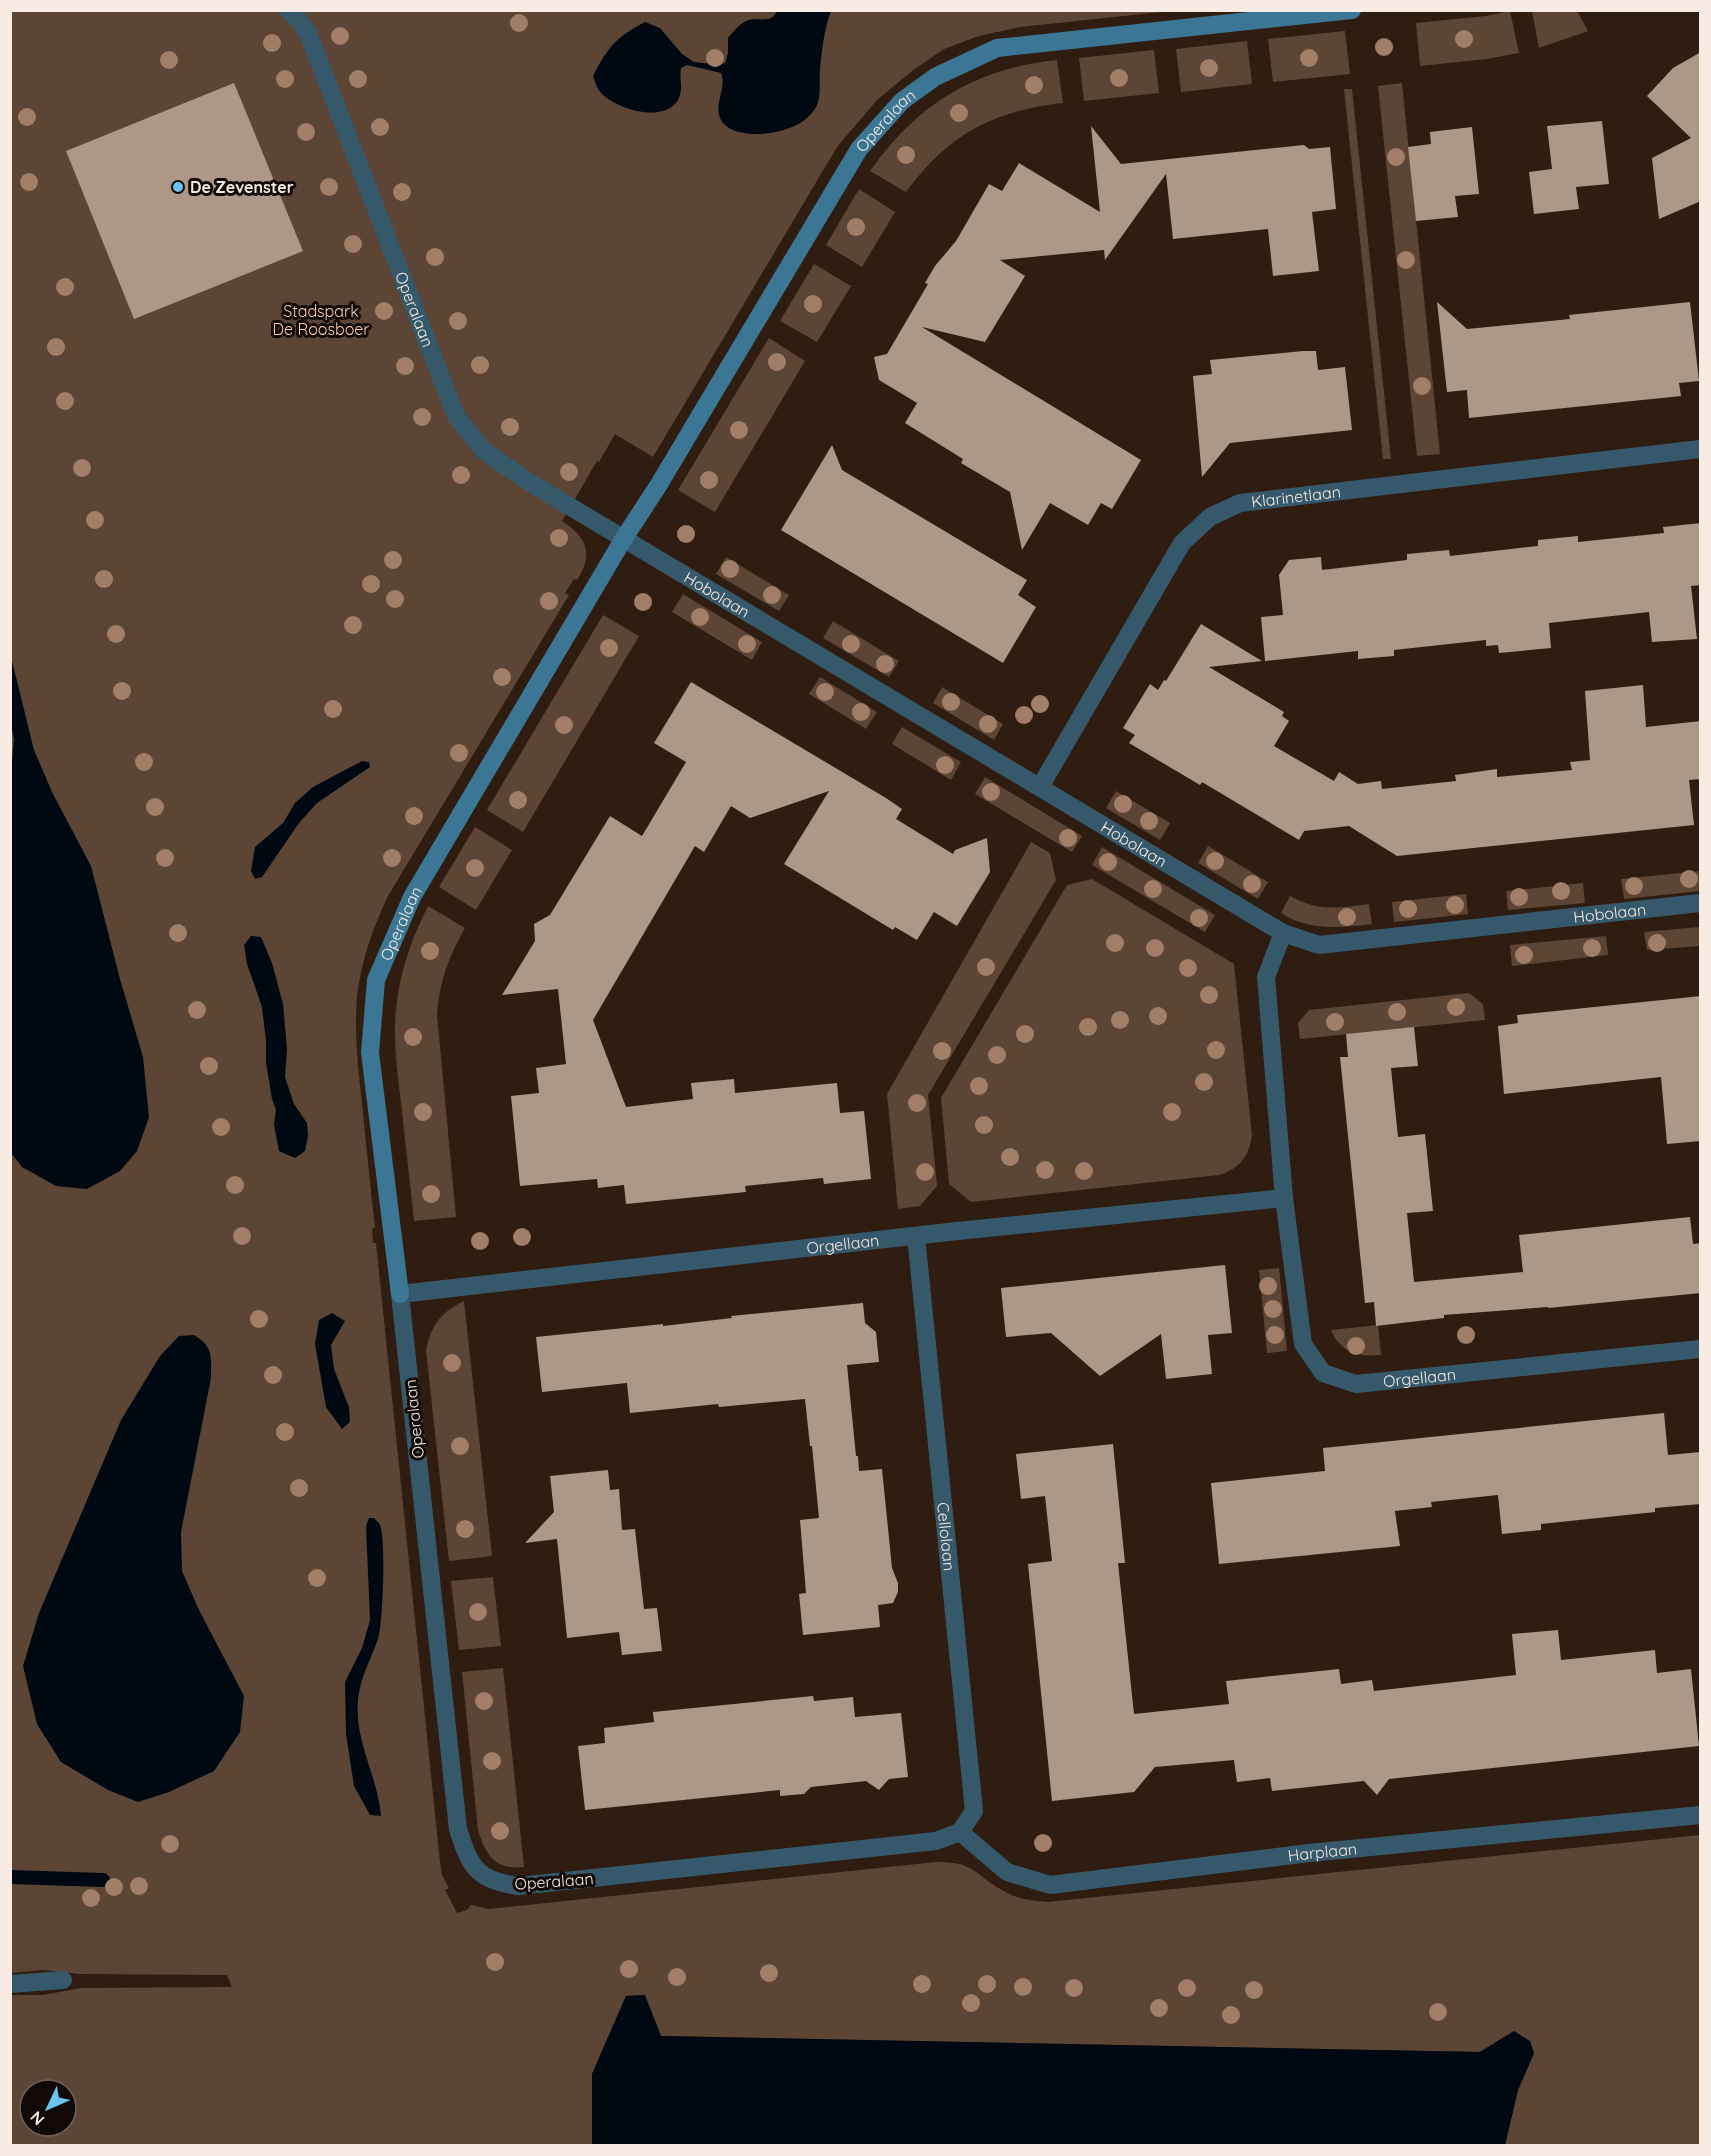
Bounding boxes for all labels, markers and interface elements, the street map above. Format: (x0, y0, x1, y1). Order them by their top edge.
street label: Operalaan (851, 85, 919, 156)
place label: De Zevenster (190, 177, 294, 197)
marker: De Zevenster (171, 180, 185, 194)
street label: Operalaan (391, 269, 438, 350)
park label: Stadspark De Roosboer (272, 301, 370, 339)
street label: Klarinetlaan (1250, 481, 1342, 512)
street label: Hobolaan (680, 567, 753, 622)
street label: Hobolaan (1098, 817, 1171, 871)
street label: Operalaan (376, 882, 426, 964)
street label: Hobolaan (1572, 899, 1647, 927)
street label: Orgellaan (805, 1230, 880, 1258)
street label: Orgellaan (1382, 1364, 1457, 1391)
street label: Operalaan (400, 1379, 428, 1459)
street label: Cellolaan (933, 1501, 960, 1572)
street label: Harplaan (1287, 1838, 1358, 1866)
street label: Operalaan (514, 1868, 594, 1894)
north arrow (18, 2078, 78, 2138)
text: N (26, 2107, 48, 2130)

